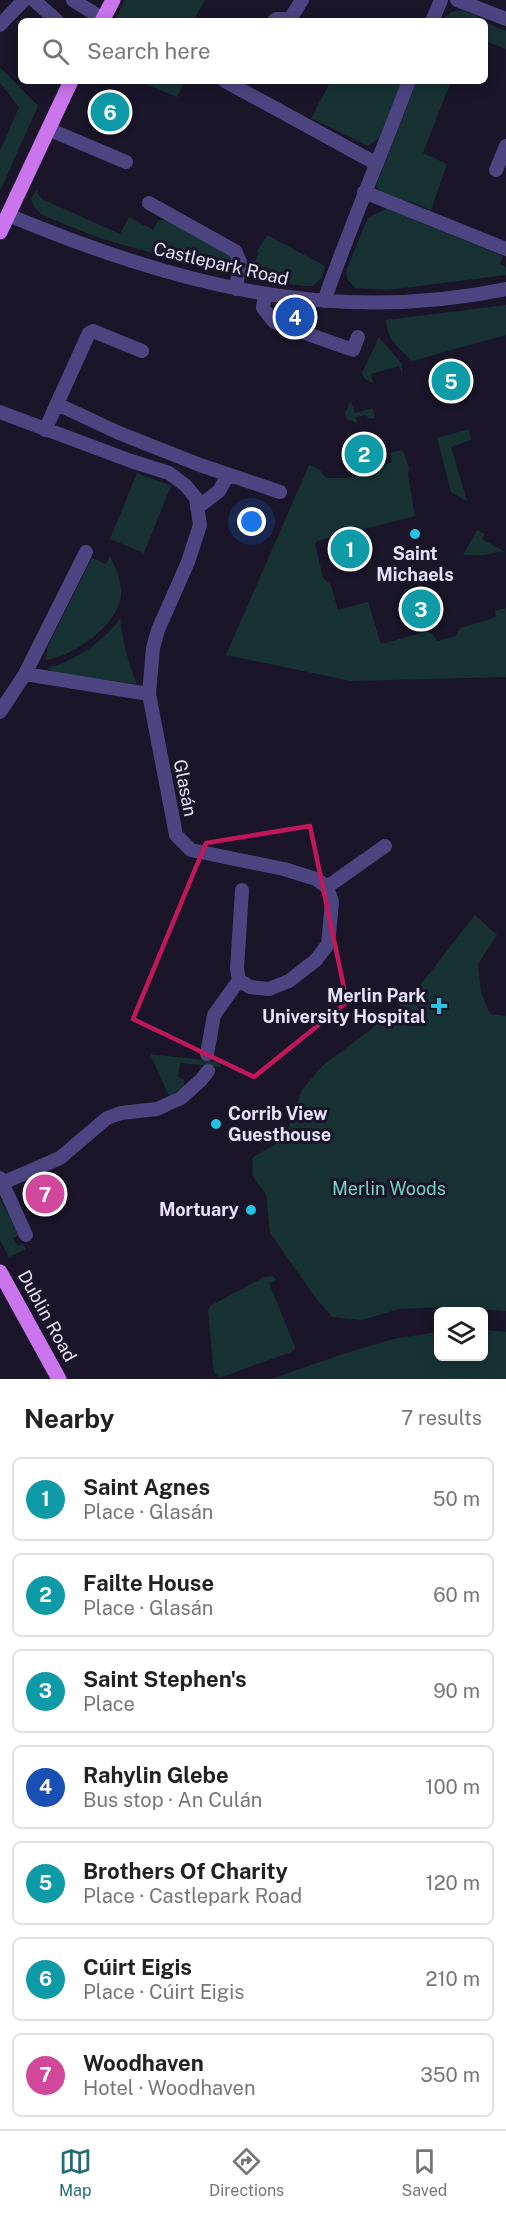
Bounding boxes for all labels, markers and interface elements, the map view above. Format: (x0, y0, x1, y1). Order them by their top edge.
search box (18, 18, 488, 84)
icon: search (39, 35, 72, 68)
text: Search here (87, 38, 211, 64)
pin: 6 (90, 90, 130, 134)
street label: Castlepark Road (152, 238, 291, 289)
pin: 4 (276, 294, 314, 340)
pin: 5 (432, 358, 470, 404)
pin: 2 (344, 432, 384, 476)
your location (237, 507, 266, 536)
pin: 1 (330, 526, 370, 572)
marker: Saint Michaels (408, 527, 422, 541)
place label: Saint Michaels (376, 543, 454, 585)
pin: 3 (402, 586, 440, 632)
street label: Glasán (170, 757, 201, 818)
place label: Merlin Park University Hospital (262, 985, 427, 1027)
marker: Merlin Park University Hospital (430, 997, 448, 1015)
place label: Corrib View Guesthouse (228, 1103, 331, 1145)
marker: Corrib View Guesthouse (209, 1117, 223, 1131)
pin: 7 (26, 1172, 64, 1216)
park label: Merlin Woods (332, 1178, 446, 1199)
place label: Mortuary (159, 1199, 239, 1220)
marker: Mortuary (244, 1203, 258, 1217)
street label: Dublin Road (14, 1266, 81, 1365)
map controls (434, 1307, 488, 1361)
button: layers (434, 1307, 488, 1361)
text: Nearby (24, 1403, 114, 1434)
text: 7 results (401, 1406, 482, 1430)
text: Saint Agnes (83, 1474, 210, 1500)
text: 1 (41, 1487, 50, 1511)
text: 50 m (433, 1487, 480, 1511)
text: Place · Glasán (83, 1500, 213, 1524)
text: Failte House (83, 1570, 214, 1596)
text: 2 (39, 1583, 52, 1607)
text: 60 m (433, 1583, 480, 1607)
text: Place · Glasán (83, 1596, 213, 1620)
text: Saint Stephen's (83, 1666, 247, 1692)
text: 3 (39, 1679, 52, 1703)
text: 90 m (433, 1679, 480, 1703)
text: Place (83, 1692, 135, 1716)
text: Rahylin Glebe (83, 1762, 229, 1788)
text: 4 (39, 1775, 52, 1799)
text: 100 m (425, 1775, 480, 1799)
text: Bus stop · An Culán (83, 1788, 262, 1812)
text: Brothers Of Charity (83, 1858, 288, 1884)
text: 5 (39, 1871, 52, 1895)
text: 120 m (426, 1871, 480, 1895)
text: Place · Castlepark Road (83, 1884, 302, 1908)
text: Cúirt Eigis (83, 1954, 192, 1980)
text: 6 (39, 1967, 52, 1991)
text: 210 m (426, 1967, 480, 1991)
text: Place · Cúirt Eigis (83, 1980, 244, 2004)
text: Woodhaven (83, 2050, 204, 2076)
text: 7 (39, 2063, 52, 2087)
text: 350 m (420, 2063, 480, 2087)
text: Hotel · Woodhaven (83, 2076, 255, 2100)
tab: Map (59, 2145, 92, 2200)
tab: Directions (209, 2145, 284, 2200)
tab: Saved (402, 2145, 447, 2200)

